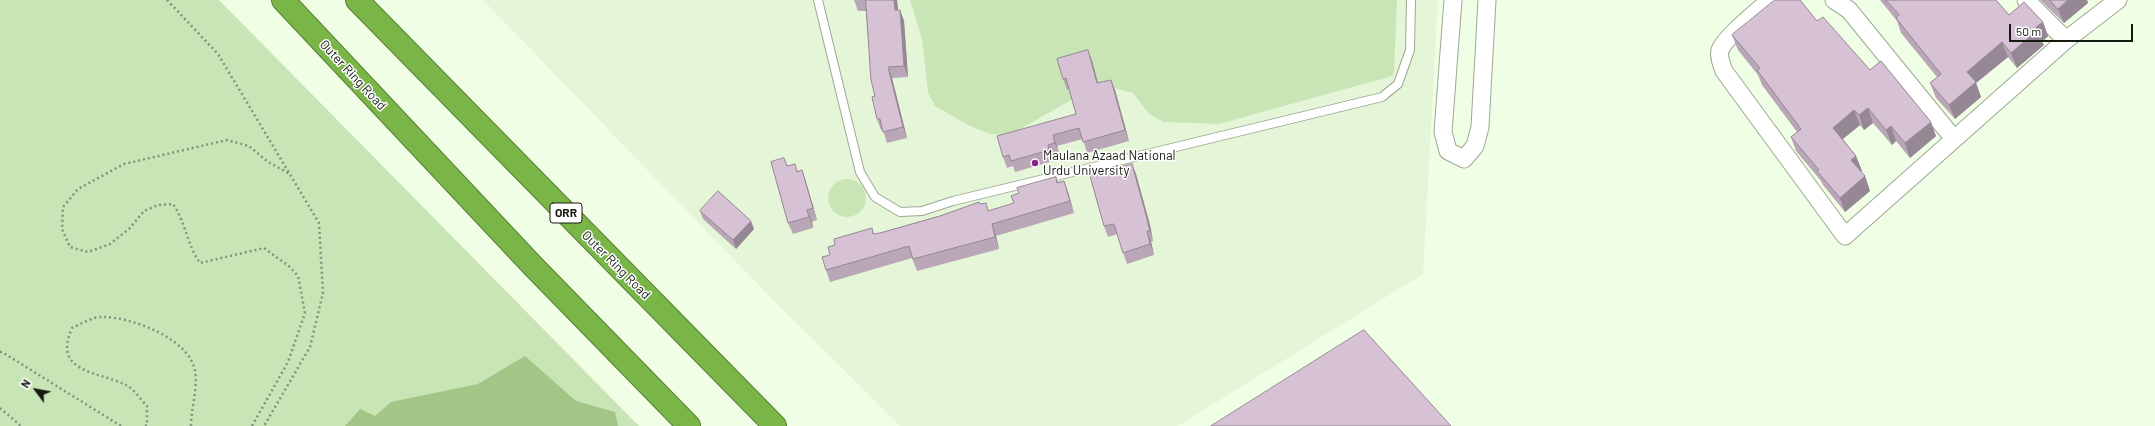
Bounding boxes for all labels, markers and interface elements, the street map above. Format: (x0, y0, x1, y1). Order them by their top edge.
scale bar (2011, 16, 2135, 42)
text: 50 m (2016, 24, 2041, 38)
street label: Outer Ring Road (316, 37, 390, 113)
place label: Maulana Azaad National Urdu University (1043, 148, 1176, 179)
marker: Maulana Azaad National Urdu University (1030, 158, 1040, 168)
road number: ORR (550, 203, 582, 223)
street label: Outer Ring Road (579, 228, 653, 302)
north arrow (16, 370, 56, 410)
text: N (18, 377, 33, 390)

